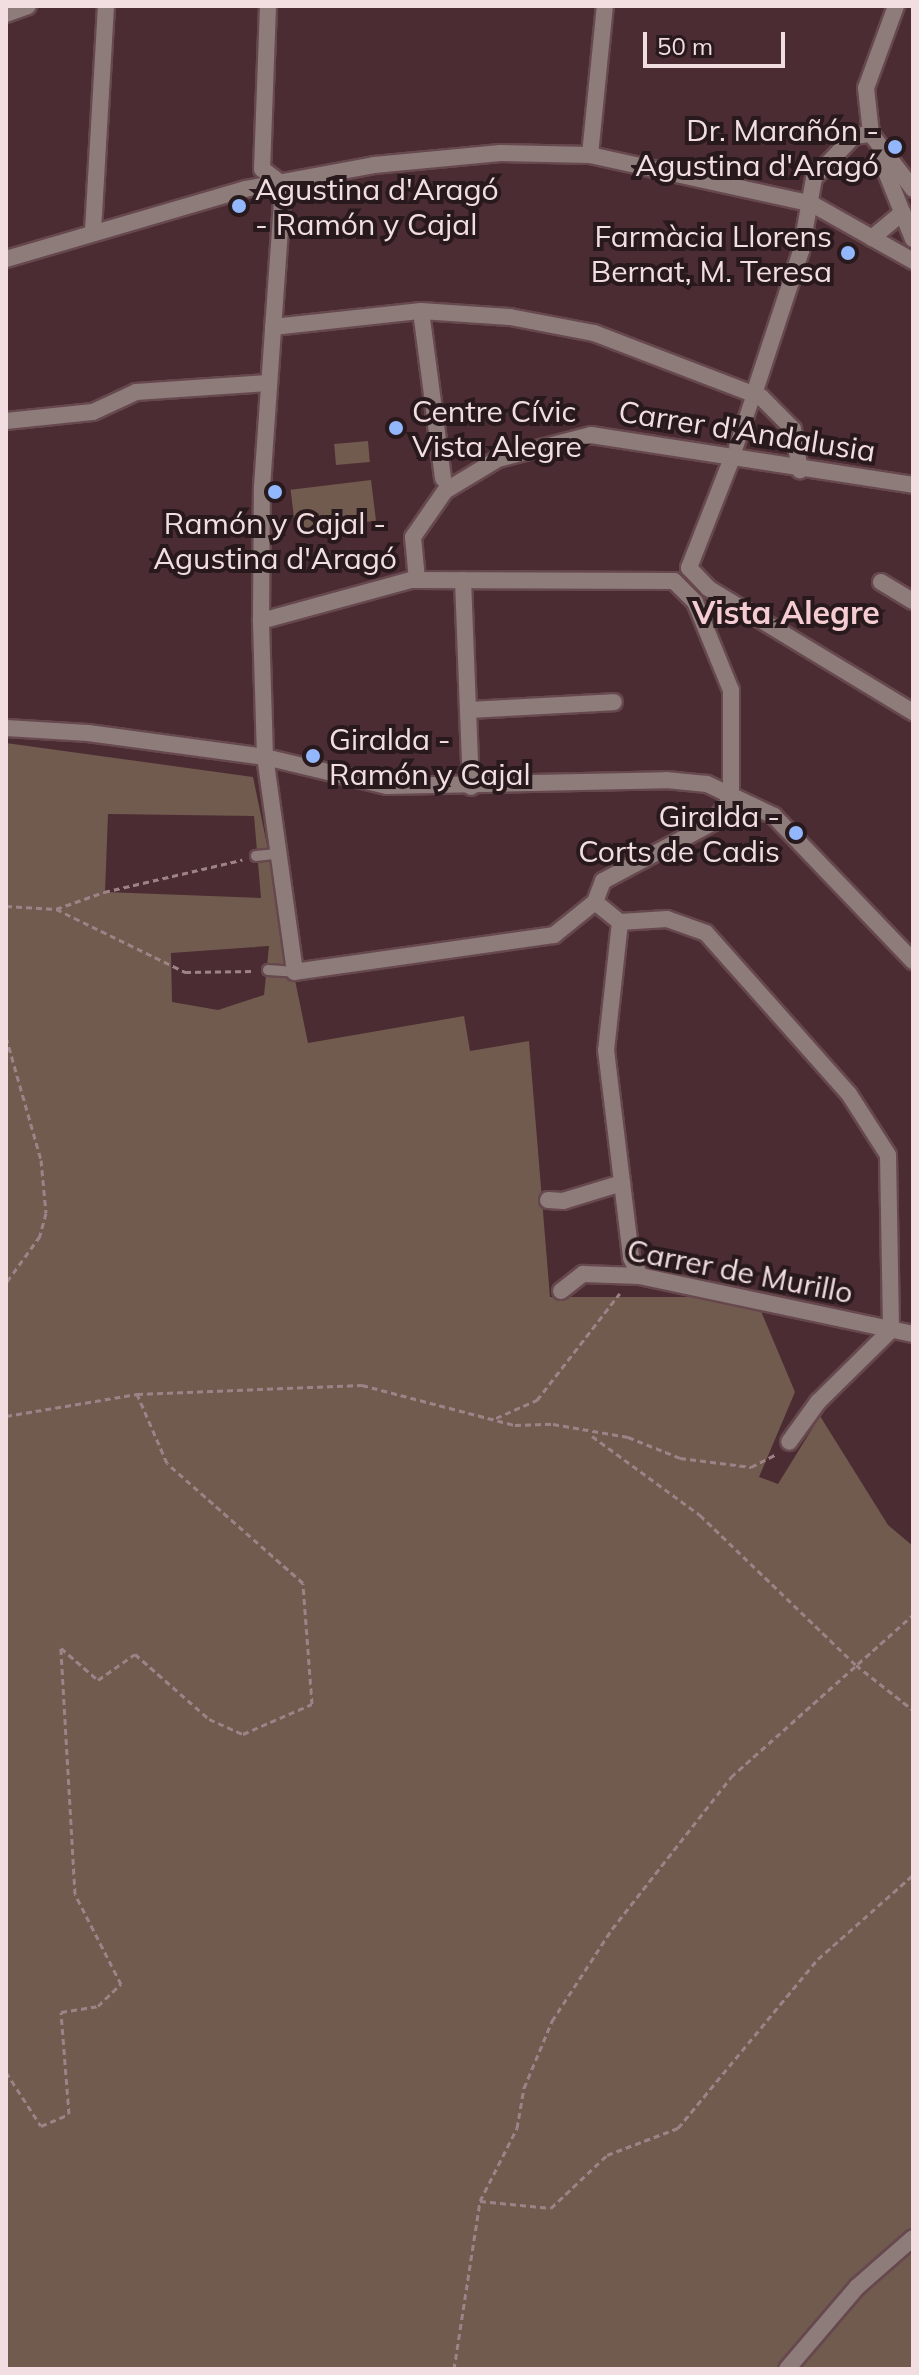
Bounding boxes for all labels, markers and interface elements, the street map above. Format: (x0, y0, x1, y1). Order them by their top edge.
scale bar (647, 16, 789, 66)
text: 50 m (657, 31, 713, 61)
place label: Dr. Marañón - Agustina d'Aragó (635, 112, 879, 182)
marker: Dr. Marañón - Agustina d'Aragó (886, 138, 904, 156)
place label: Agustina d'Aragó - Ramón y Cajal (255, 171, 499, 242)
marker: Agustina d'Aragó - Ramón y Cajal (230, 197, 248, 215)
place label: Farmàcia Llorens Bernat, M. Teresa (591, 218, 832, 288)
marker: Farmàcia Llorens Bernat, M. Teresa (839, 244, 857, 262)
place label: Centre Cívic Vista Alegre (412, 393, 582, 464)
street label: Carrer d'Andalusia (616, 393, 878, 469)
marker: Centre Cívic Vista Alegre (387, 419, 405, 437)
marker: Ramón y Cajal - Agustina d'Aragó (266, 483, 284, 501)
place label: Ramón y Cajal - Agustina d'Aragó (153, 505, 397, 576)
district label: Vista Alegre (692, 593, 880, 631)
place label: Giralda - Ramón y Cajal (329, 721, 531, 792)
marker: Giralda - Ramón y Cajal (304, 747, 322, 765)
place label: Giralda - Corts de Cadis (578, 798, 780, 868)
marker: Giralda - Corts de Cadis (787, 824, 805, 842)
street label: Carrer de Murillo (624, 1231, 856, 1311)

